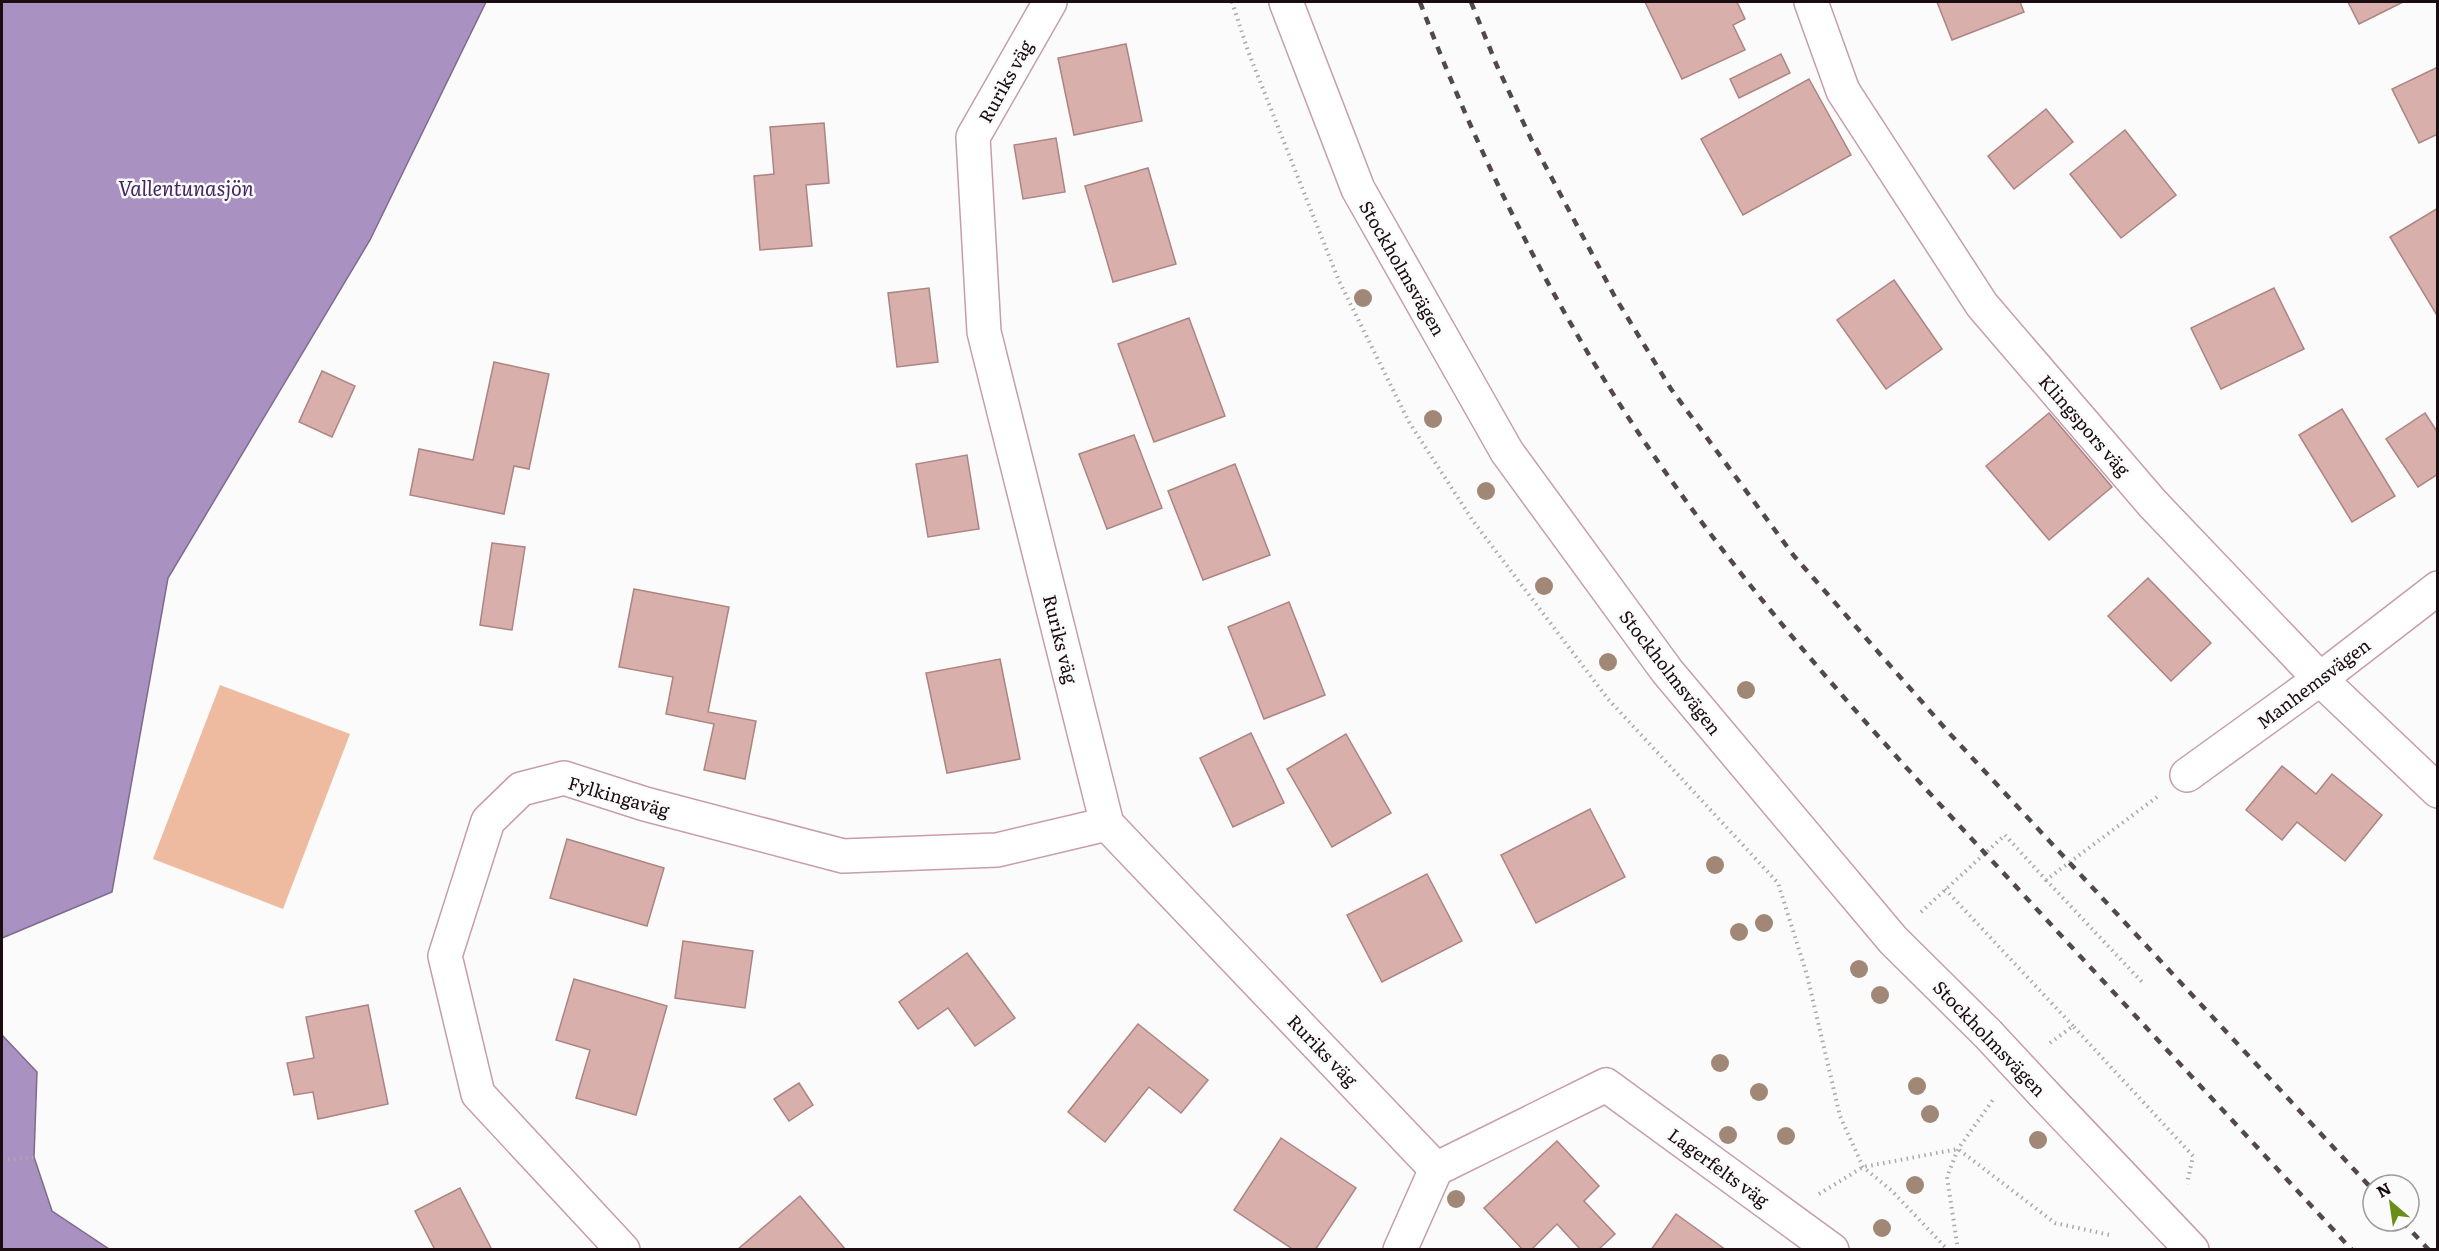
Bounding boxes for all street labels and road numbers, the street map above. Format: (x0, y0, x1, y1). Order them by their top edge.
street label: Ruriks väg (971, 34, 1039, 127)
street label: Stockholmsvägen (1353, 195, 1453, 341)
street label: Klingspors väg (2033, 368, 2138, 483)
street label: Ruriks väg (1037, 592, 1085, 687)
street label: Stockholmsvägen (1613, 604, 1729, 740)
street label: Manhemsvägen (2250, 631, 2376, 735)
street label: Fylkingaväg (565, 769, 674, 824)
street label: Stockholmsvägen (1927, 974, 2053, 1102)
street label: Ruriks väg (1282, 1008, 1365, 1093)
street label: Lagerfelts väg (1663, 1121, 1776, 1213)

